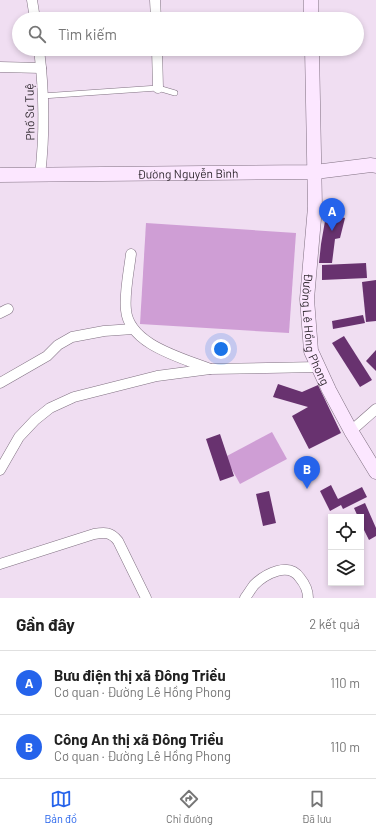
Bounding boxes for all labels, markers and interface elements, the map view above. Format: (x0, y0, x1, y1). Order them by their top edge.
search box (12, 12, 364, 56)
icon: search (26, 23, 48, 45)
text: Tìm kiếm (58, 25, 117, 43)
street label: Phố Sư Tuệ (22, 83, 36, 141)
street label: Đường Nguyễn Bình (138, 166, 238, 181)
pin: A (319, 198, 345, 231)
street label: Đường Lê Hồng Phong (300, 273, 333, 387)
your location (211, 339, 231, 359)
pin: B (294, 456, 320, 489)
map controls (328, 514, 364, 586)
button: locate (328, 514, 364, 550)
button: layers (328, 550, 364, 586)
text: Gần đây (16, 614, 75, 634)
text: 2 kết quả (309, 616, 360, 632)
text: Bưu điện thị xã Đông Triều (54, 666, 226, 684)
text: A (25, 675, 33, 691)
text: 110 m (330, 675, 360, 691)
text: Cơ quan · Đường Lê Hồng Phong (54, 684, 231, 700)
text: Công An thị xã Đông Triều (54, 730, 224, 748)
text: B (25, 739, 33, 755)
text: 110 m (330, 739, 360, 755)
text: Cơ quan · Đường Lê Hồng Phong (54, 748, 231, 764)
tab: Bản đồ (45, 788, 77, 825)
tab: Chỉ đường (166, 788, 213, 825)
tab: Đã lưu (302, 788, 331, 825)

